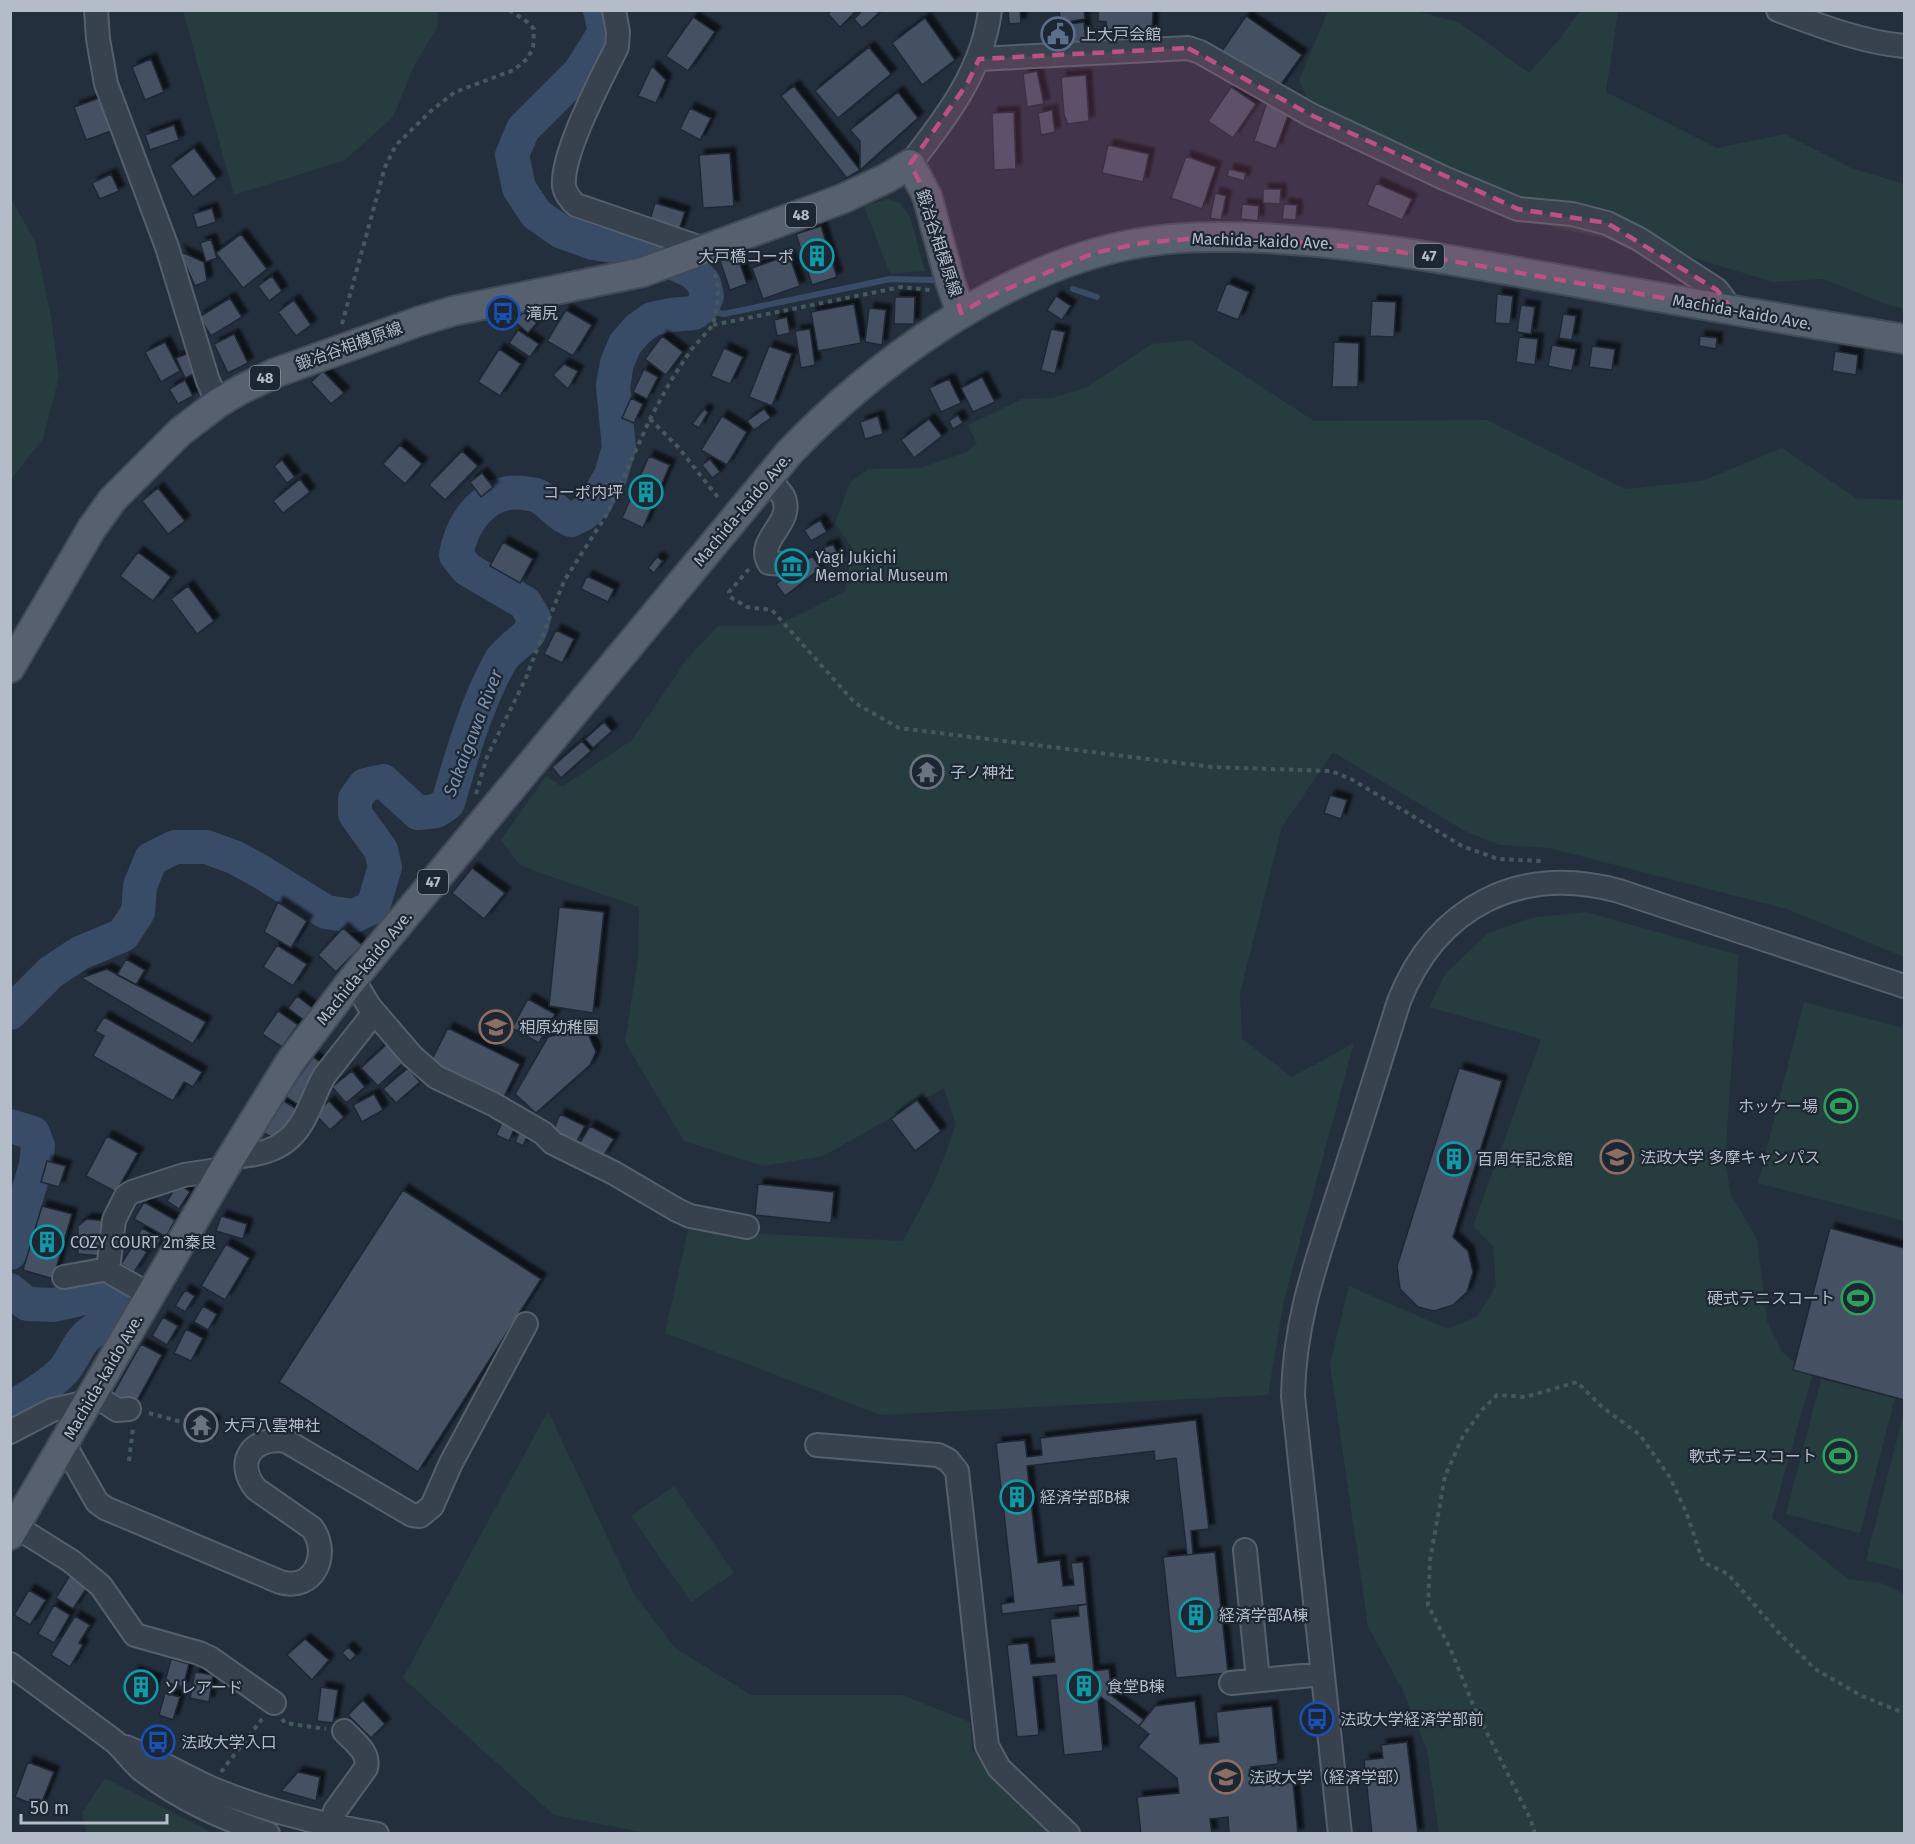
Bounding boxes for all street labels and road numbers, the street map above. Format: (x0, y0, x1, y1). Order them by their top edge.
street label: 鍛冶谷相模原線 (913, 187, 965, 299)
road number: 48 (786, 203, 816, 227)
street label: Machida-kaido Ave. (1191, 229, 1333, 253)
road number: 47 (1414, 244, 1444, 268)
street label: Machida-kaido Ave. (1671, 290, 1813, 334)
street label: 鍛冶谷相模原線 (293, 318, 405, 374)
road number: 48 (250, 366, 280, 390)
street label: Machida-kaido Ave. (689, 450, 795, 570)
road number: 47 (418, 870, 448, 894)
street label: Machida-kaido Ave. (312, 907, 416, 1029)
street label: Machida-kaido Ave. (60, 1311, 147, 1443)

